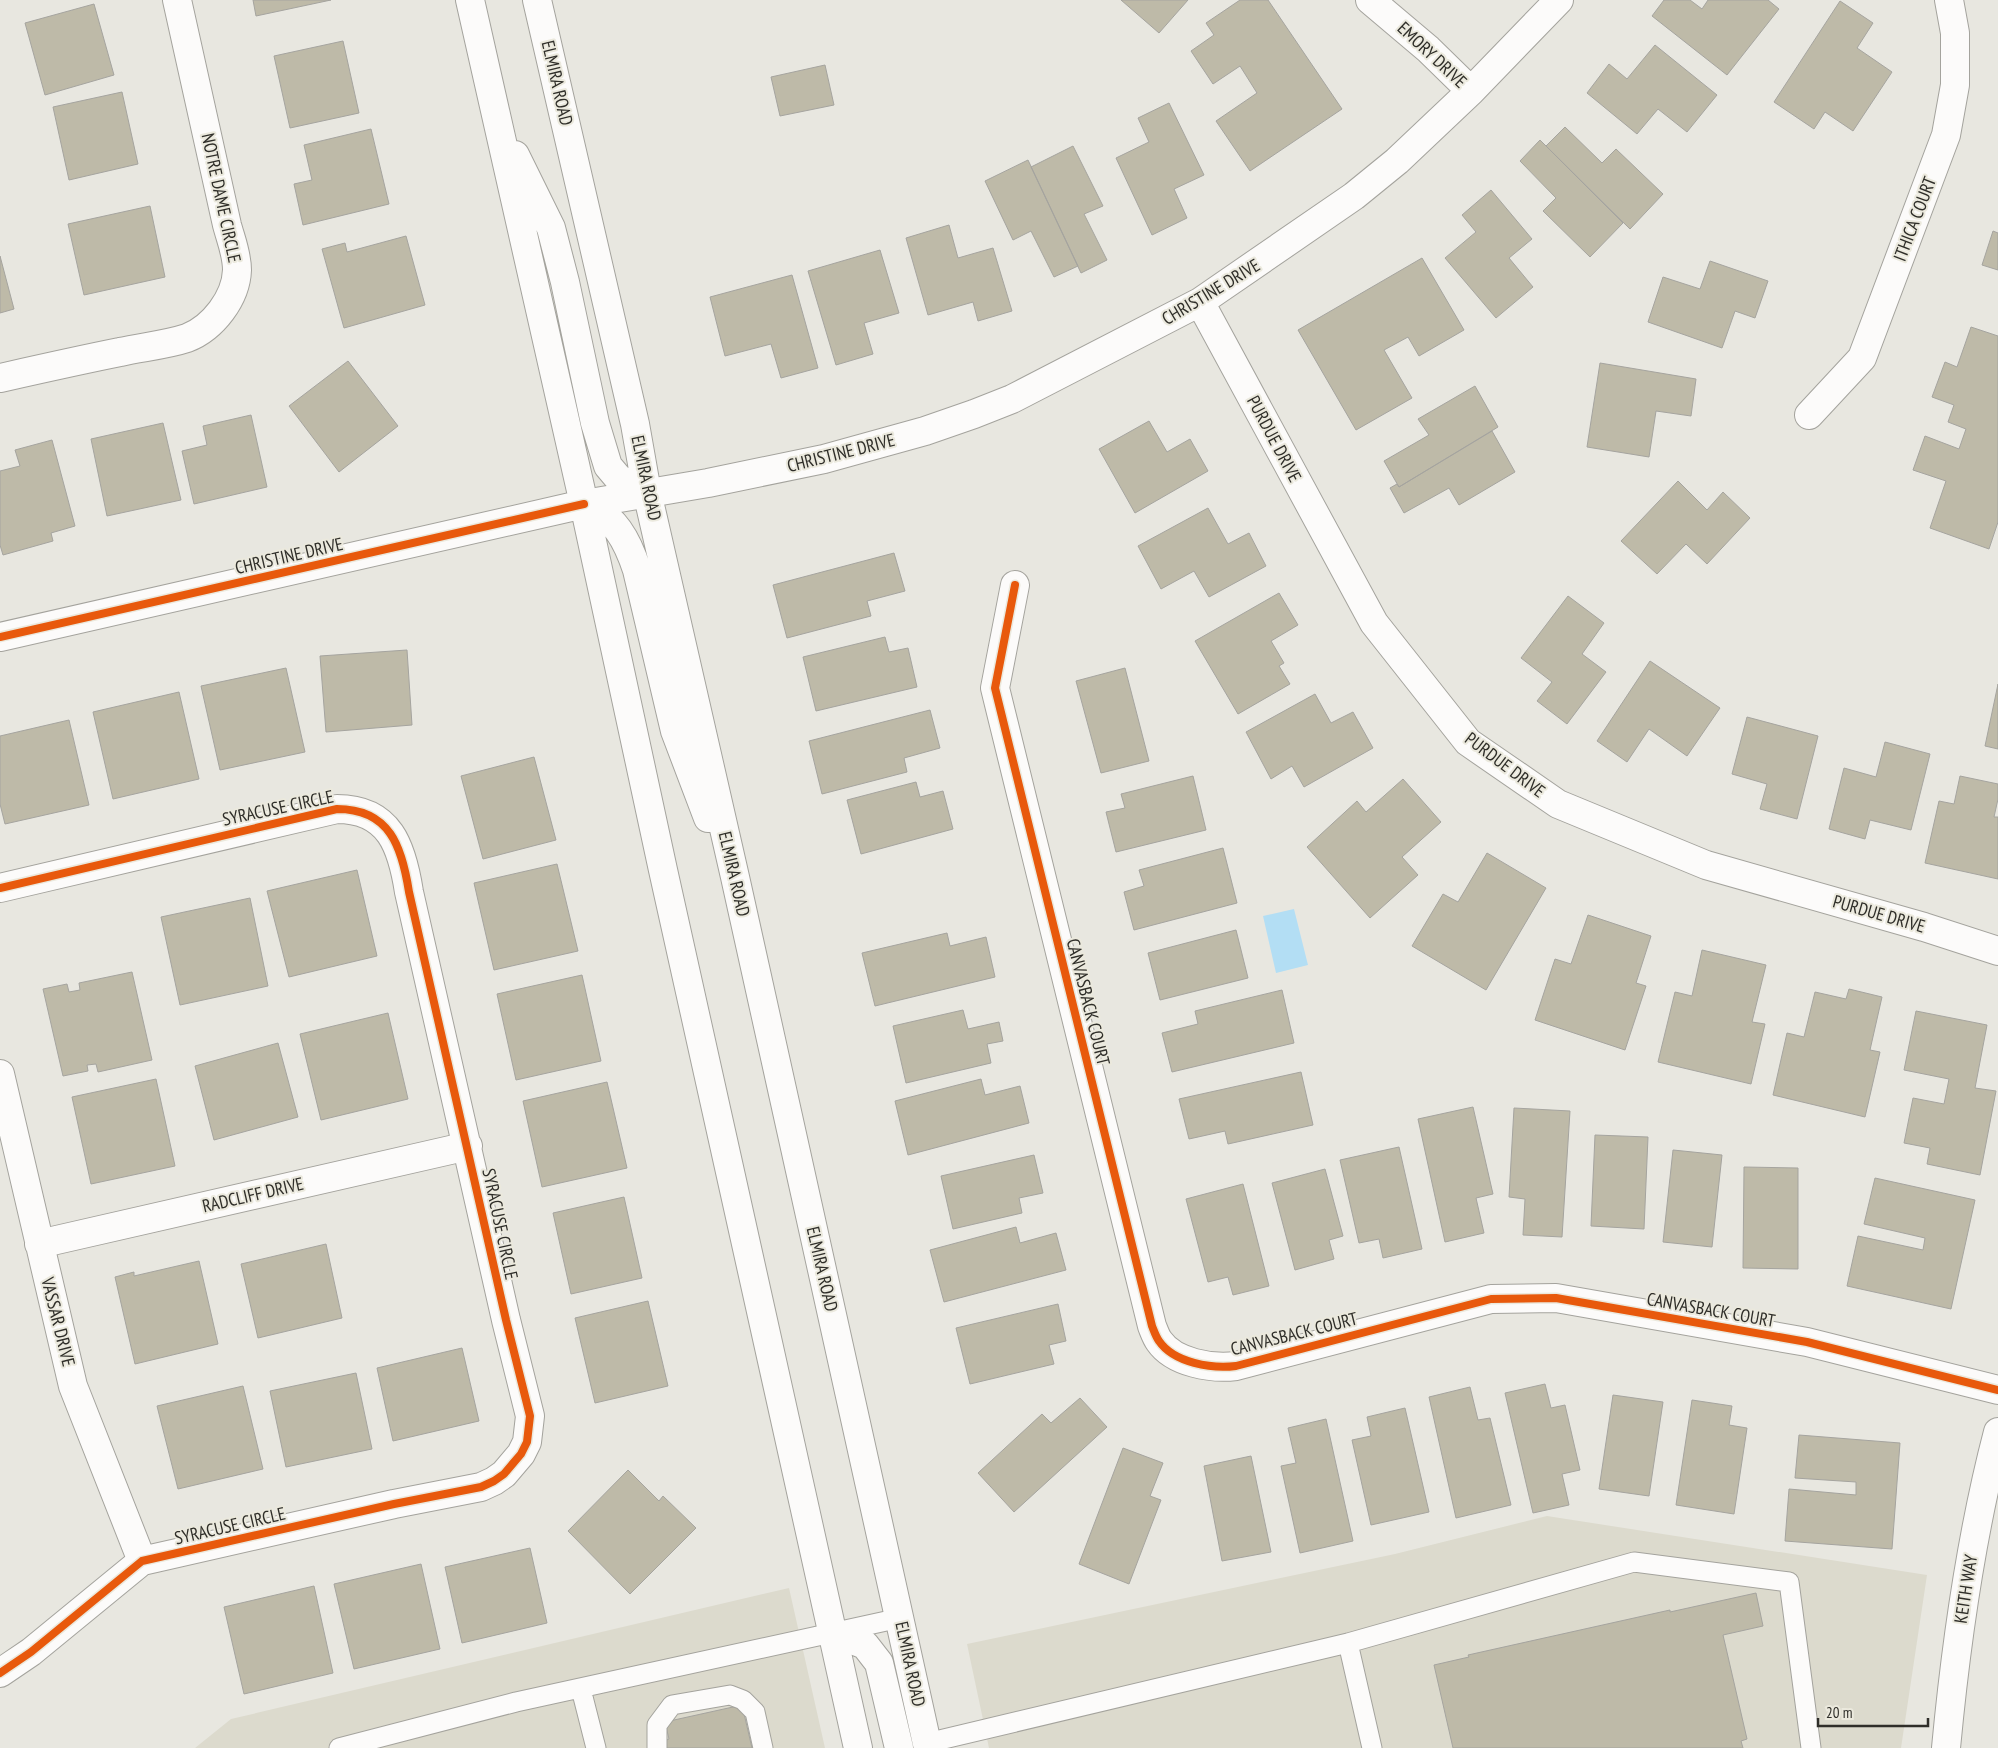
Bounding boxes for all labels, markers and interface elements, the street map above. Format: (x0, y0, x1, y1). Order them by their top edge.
street label: EMORY DRIVE (1393, 17, 1472, 93)
street label: ELMIRA ROAD (537, 38, 578, 128)
street label: NOTRE DAME CIRCLE (197, 131, 246, 265)
street label: ITHICA COURT (1888, 173, 1941, 264)
street label: CHRISTINE DRIVE (1158, 253, 1264, 330)
street label: PURDUE DRIVE (1242, 391, 1307, 486)
street label: CHRISTINE DRIVE (785, 428, 897, 477)
street label: ELMIRA ROAD (626, 433, 667, 523)
street label: CHRISTINE DRIVE (233, 532, 345, 579)
street label: PURDUE DRIVE (1461, 727, 1550, 802)
street label: SYRACUSE CIRCLE (220, 785, 336, 831)
street label: ELMIRA ROAD (714, 829, 755, 919)
street label: PURDUE DRIVE (1830, 889, 1928, 938)
street label: CANVASBACK COURT (1062, 936, 1115, 1068)
street label: SYRACUSE CIRCLE (477, 1166, 523, 1282)
street label: RADCLIFF DRIVE (200, 1172, 306, 1217)
street label: ELMIRA ROAD (802, 1224, 843, 1314)
street label: VASSAR DRIVE (36, 1274, 81, 1369)
street label: CANVASBACK COURT (1645, 1287, 1777, 1332)
street label: CANVASBACK COURT (1228, 1307, 1360, 1360)
street label: SYRACUSE CIRCLE (172, 1502, 288, 1549)
street label: KEITH WAY (1949, 1552, 1982, 1625)
street label: ELMIRA ROAD (890, 1619, 931, 1709)
scale bar (1818, 1696, 1928, 1728)
text: 20 m (1826, 1703, 1852, 1722)

